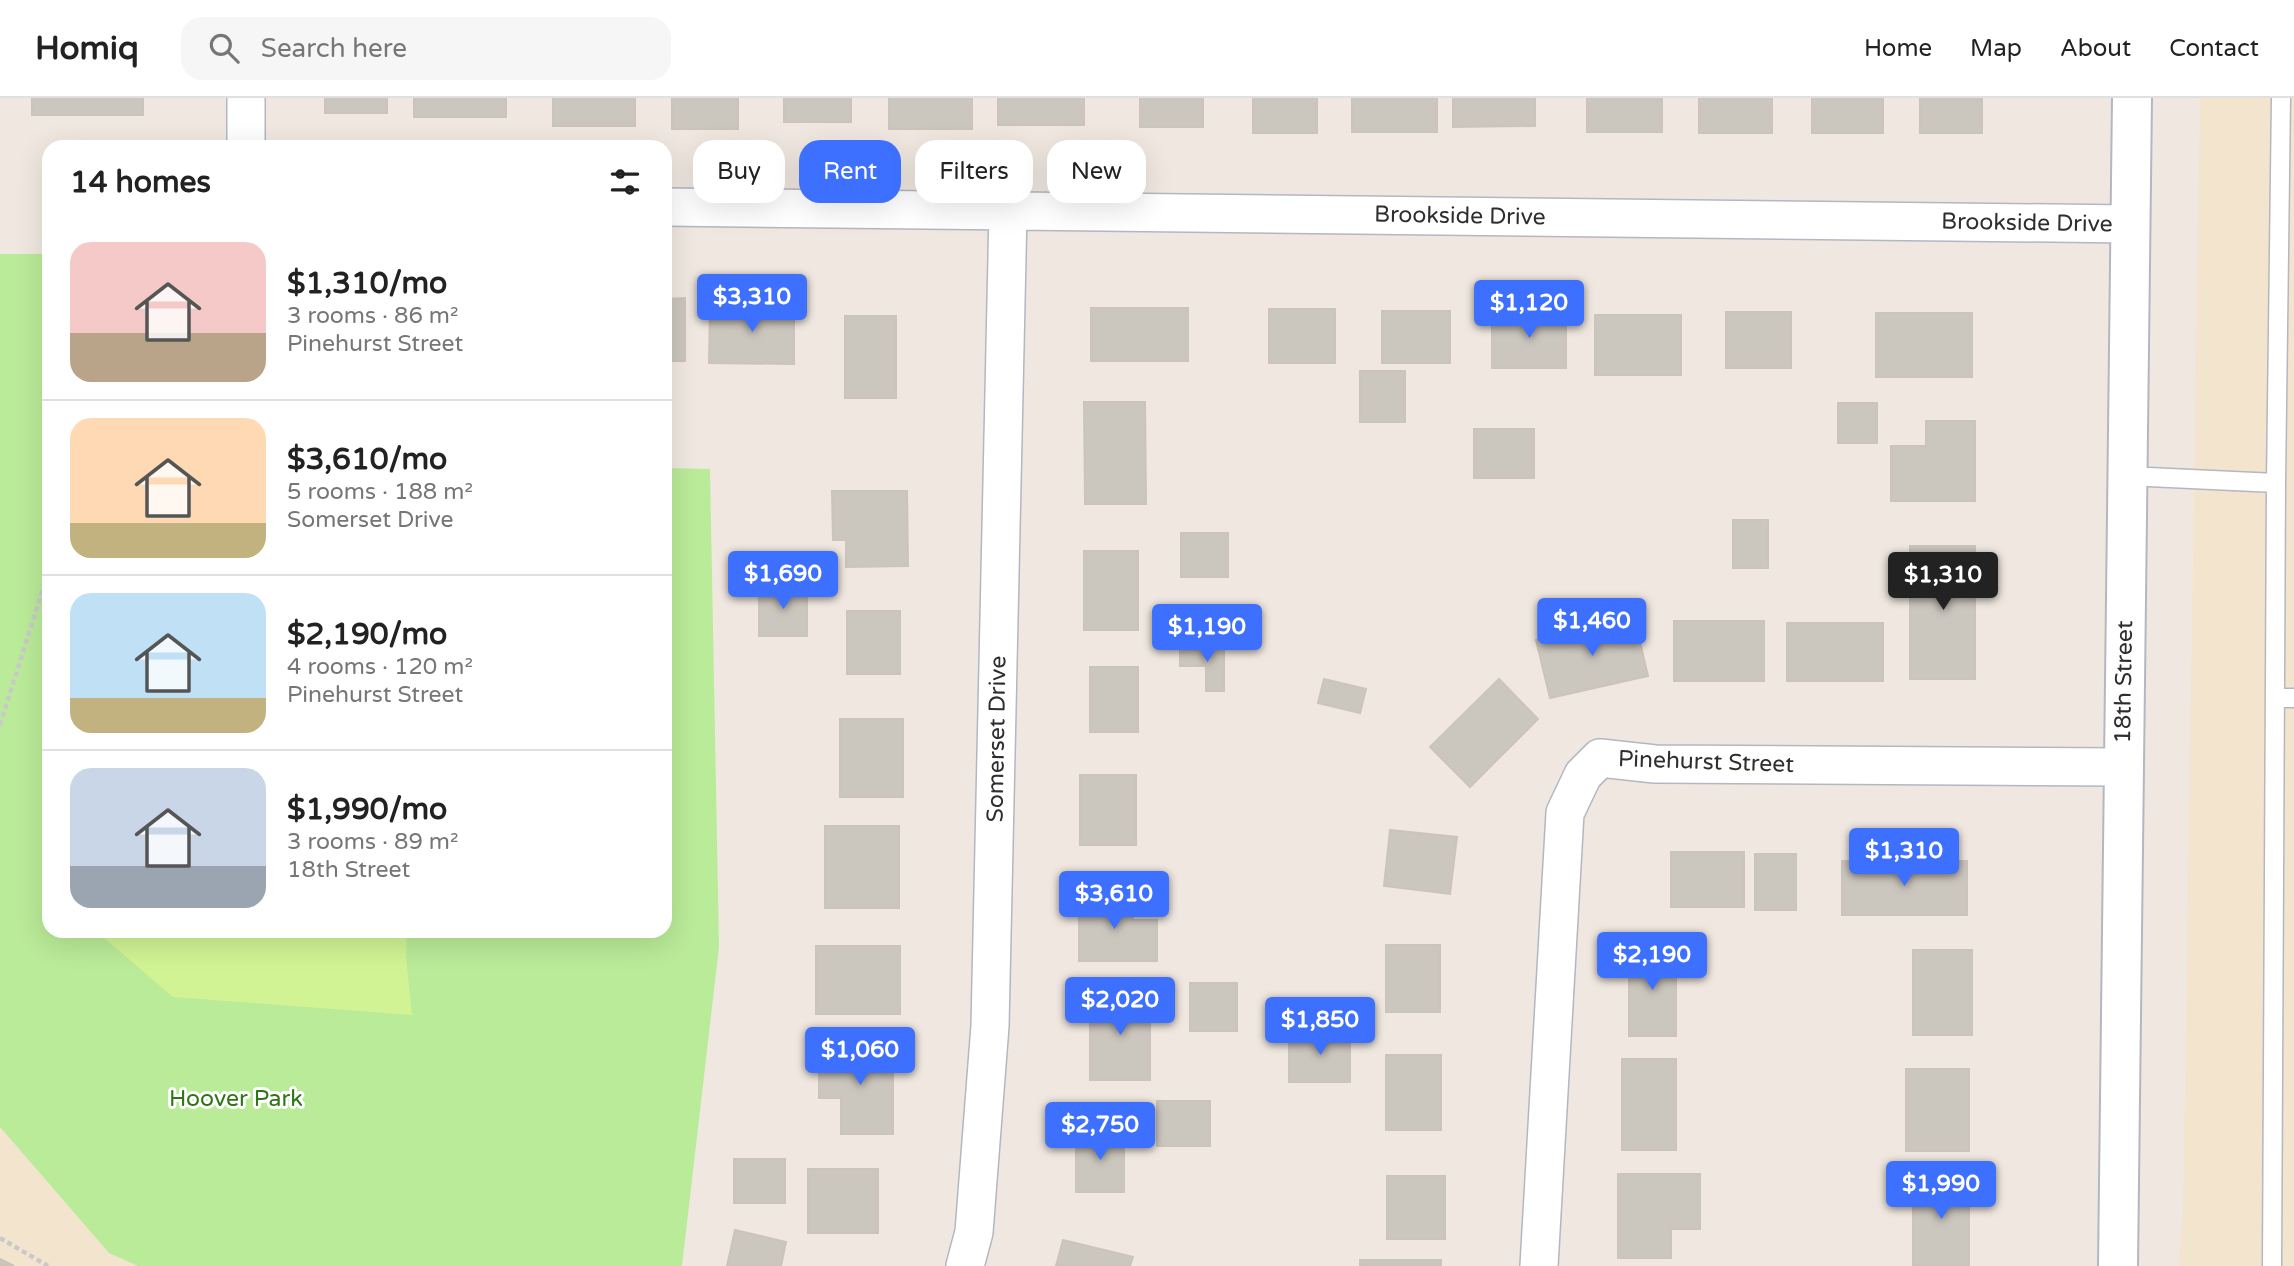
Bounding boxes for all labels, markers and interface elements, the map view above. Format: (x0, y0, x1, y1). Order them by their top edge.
search box (181, 17, 671, 80)
text: Homiq (35, 29, 139, 68)
icon: search (205, 29, 243, 67)
text: Search here (261, 33, 407, 64)
text: Home (1864, 34, 1932, 63)
text: Map (1970, 34, 2022, 63)
text: About (2060, 34, 2131, 63)
text: Contact (2169, 34, 2259, 63)
chip: Buy (693, 140, 785, 203)
chip: Rent (799, 140, 901, 203)
chip: Filters (915, 140, 1033, 203)
chip: New (1047, 140, 1146, 203)
icon: filters (606, 163, 644, 201)
text: 14 homes (70, 164, 211, 201)
street label: Brookside Drive (1374, 201, 1546, 231)
street label: Brookside Drive (1941, 208, 2113, 238)
text: $1,310/mo (287, 265, 447, 302)
icon: home (126, 270, 210, 354)
pin: $3,310 (695, 274, 809, 334)
pin: $1,120 (1472, 280, 1586, 340)
text: $3,310 (713, 283, 791, 311)
text: $1,120 (1490, 289, 1568, 317)
text: 3 rooms · 86 m² (287, 302, 458, 330)
text: Pinehurst Street (287, 330, 463, 358)
text: $3,610/mo (287, 441, 447, 478)
icon: home (126, 446, 210, 530)
text: 5 rooms · 188 m² (287, 478, 473, 506)
text: Somerset Drive (287, 506, 454, 534)
pin: $1,690 (726, 552, 840, 611)
pin: $1,310 (1886, 552, 2000, 612)
text: $1,690 (744, 560, 822, 588)
text: $1,310 (1904, 561, 1982, 589)
pin: $1,460 (1535, 598, 1649, 658)
pin: $1,190 (1150, 604, 1264, 664)
text: $1,460 (1553, 607, 1631, 635)
text: $1,190 (1168, 613, 1246, 641)
text: $2,190/mo (287, 616, 447, 653)
street label: 18th Street (2109, 620, 2139, 744)
icon: home (126, 621, 210, 705)
text: 4 rooms · 120 m² (287, 653, 473, 681)
street label: Somerset Drive (982, 655, 1012, 823)
text: Pinehurst Street (287, 681, 463, 709)
street label: Pinehurst Street (1617, 745, 1795, 779)
text: $1,990/mo (287, 791, 447, 828)
icon: home (126, 796, 210, 880)
text: 3 rooms · 89 m² (287, 828, 458, 856)
pin: $1,310 (1847, 828, 1961, 888)
text: $1,310 (1865, 837, 1943, 865)
text: 18th Street (287, 856, 410, 884)
pin: $3,610 (1057, 872, 1171, 931)
text: $3,610 (1075, 880, 1153, 908)
pin: $2,190 (1595, 932, 1709, 992)
text: $2,190 (1613, 941, 1691, 969)
pin: $2,020 (1063, 978, 1177, 1037)
text: $2,020 (1081, 986, 1159, 1014)
pin: $1,850 (1263, 998, 1377, 1057)
text: $1,850 (1281, 1006, 1359, 1034)
pin: $1,060 (803, 1028, 917, 1087)
text: $1,060 (821, 1036, 899, 1064)
park label: Hoover Park (169, 1085, 303, 1113)
pin: $2,750 (1043, 1102, 1157, 1162)
text: $2,750 (1061, 1111, 1139, 1139)
pin: $1,990 (1884, 1162, 1998, 1221)
text: $1,990 (1902, 1170, 1980, 1198)

